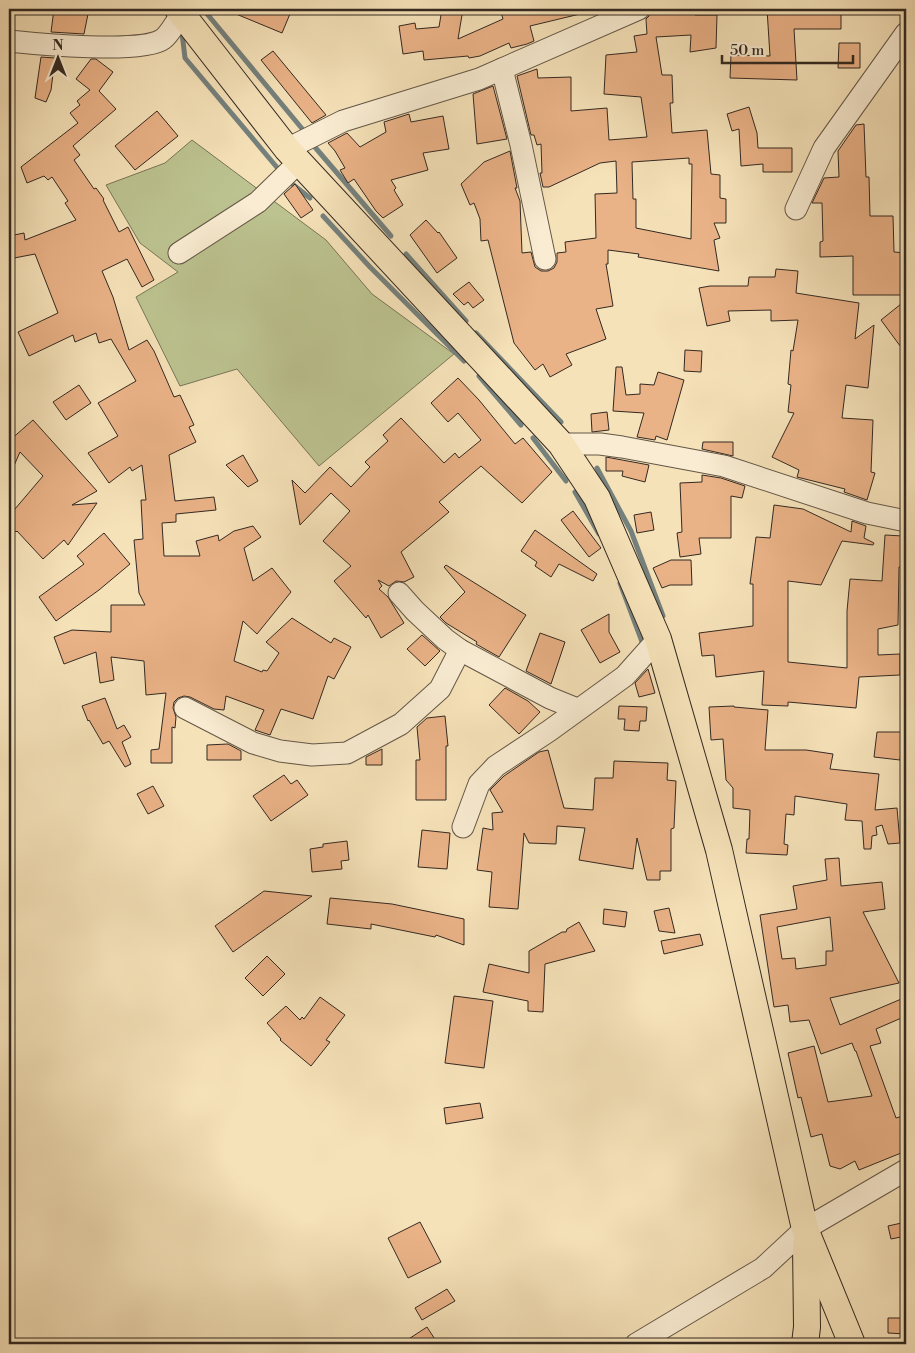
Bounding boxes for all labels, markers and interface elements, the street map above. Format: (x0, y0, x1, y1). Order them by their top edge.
north arrow (32, 32, 82, 82)
scale bar (722, 32, 854, 64)
text: N (52, 37, 64, 55)
text: 50 m (730, 41, 764, 60)

